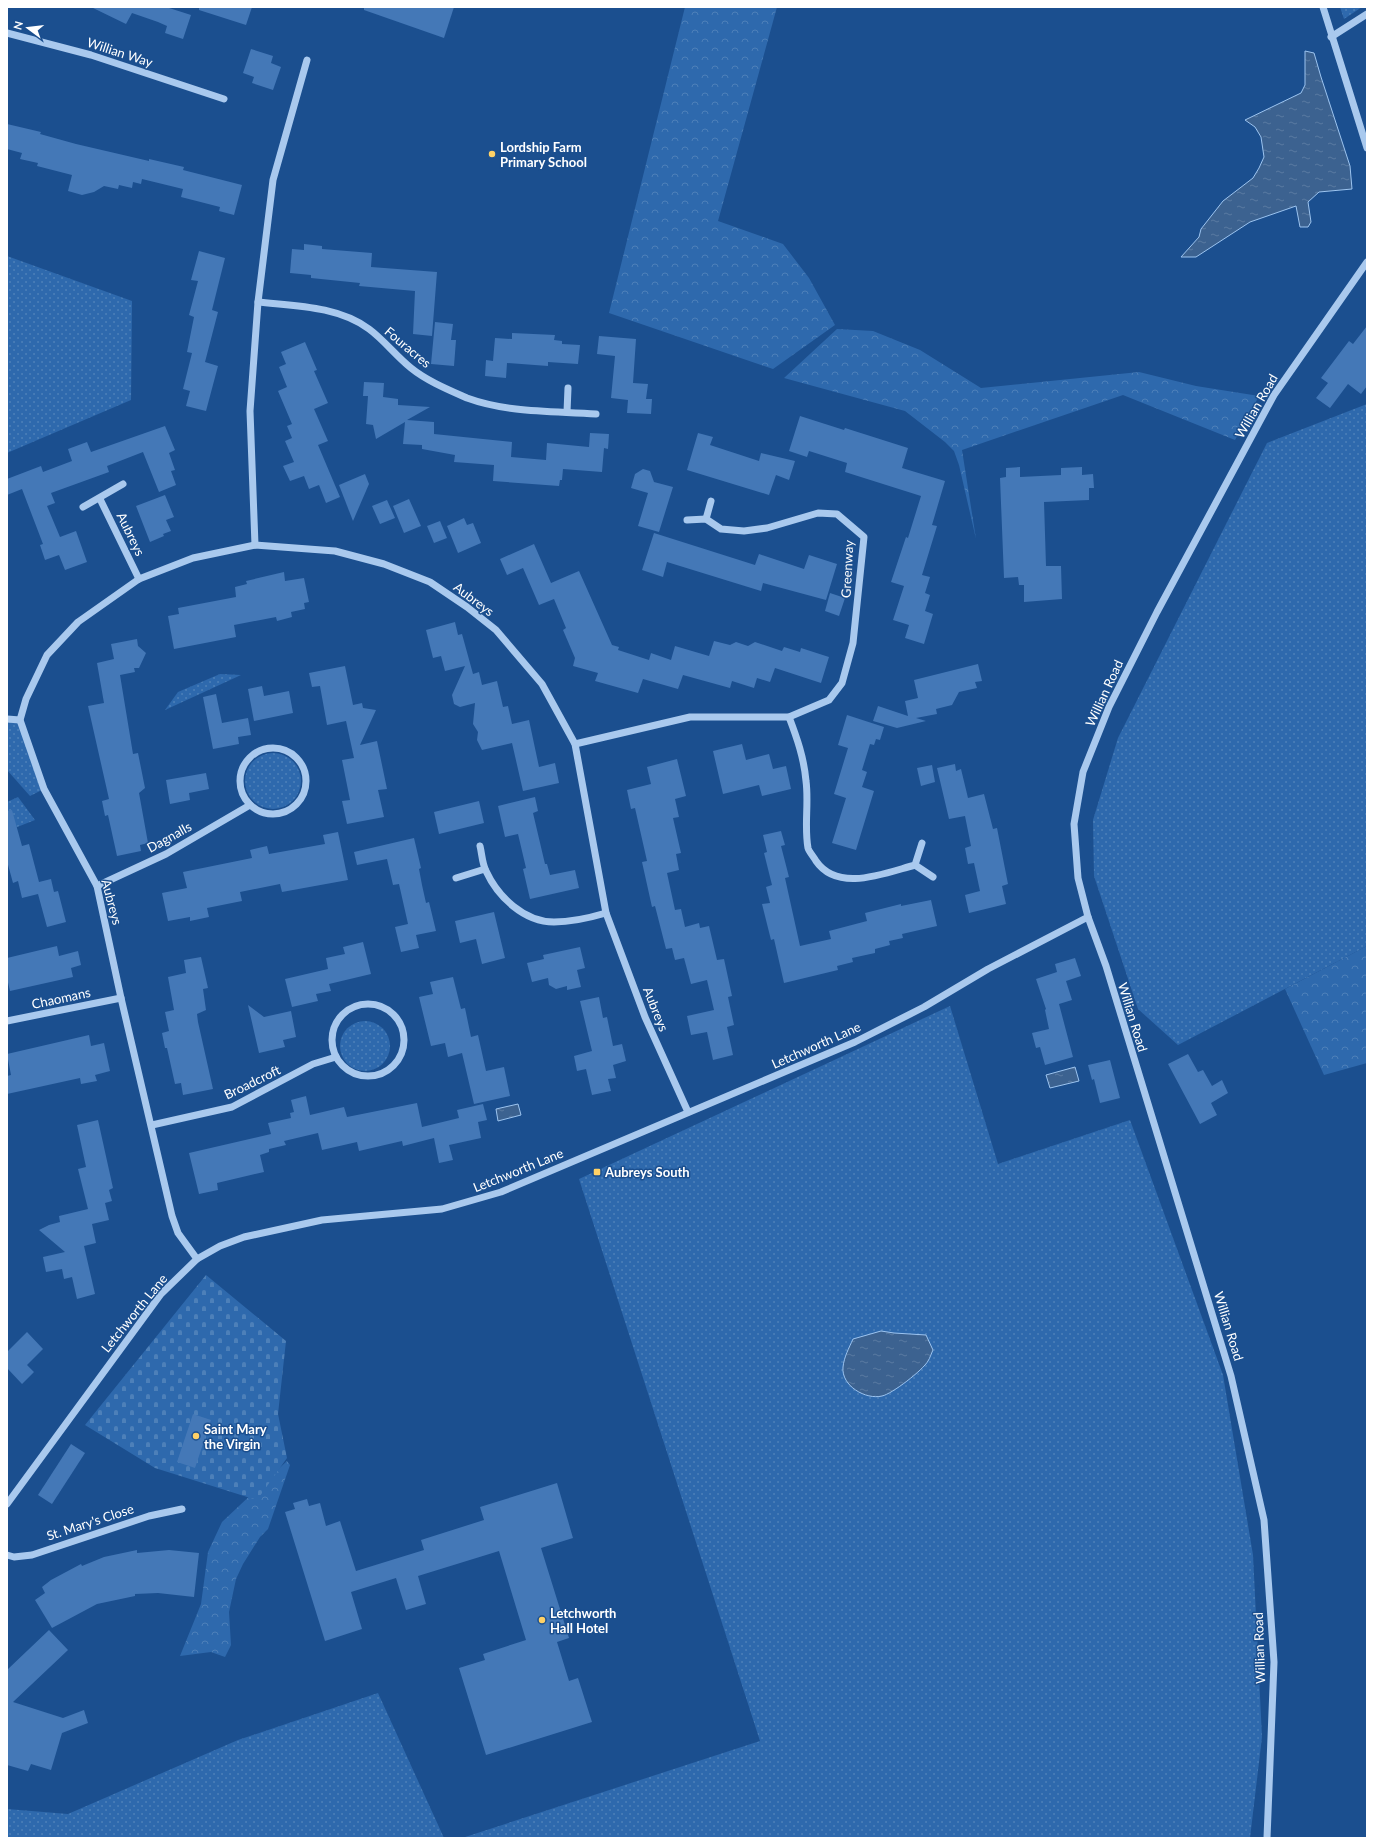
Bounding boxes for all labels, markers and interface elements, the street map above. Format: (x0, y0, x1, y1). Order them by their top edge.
north arrow (8, 8, 48, 48)
text: N (10, 20, 25, 31)
street label: Willian Way (85, 34, 155, 70)
place label: Lordship Farm Primary School (500, 139, 587, 170)
marker: Lordship Farm Primary School (487, 149, 497, 159)
street label: Fouracres (382, 323, 435, 371)
street label: Willian Road (1231, 371, 1281, 441)
street label: Aubreys (114, 510, 149, 559)
street label: Greenway (837, 539, 857, 598)
street label: Aubreys (451, 579, 498, 620)
street label: Willian Road (1082, 657, 1126, 729)
street label: Dagnalls (144, 818, 194, 856)
street label: Aubreys (98, 877, 126, 927)
street label: Willian Road (1115, 980, 1151, 1054)
street label: Chaomans (30, 984, 92, 1012)
street label: Aubreys (640, 984, 672, 1034)
street label: Letchworth Lane (769, 1018, 863, 1072)
street label: Broadcroft (221, 1061, 283, 1102)
street label: Letchworth Lane (471, 1145, 566, 1195)
place label: Aubreys South (604, 1164, 690, 1180)
marker: Aubreys South (592, 1167, 602, 1177)
street label: Letchworth Lane (98, 1271, 170, 1355)
street label: Willian Road (1211, 1289, 1247, 1363)
place label: Saint Mary the Virgin (204, 1421, 267, 1452)
marker: Saint Mary the Virgin (191, 1431, 201, 1441)
street label: St. Mary's Close (44, 1500, 136, 1544)
place label: Letchworth Hall Hotel (550, 1605, 616, 1636)
street label: Willian Road (1250, 1612, 1268, 1684)
marker: Letchworth Hall Hotel (537, 1615, 547, 1625)

